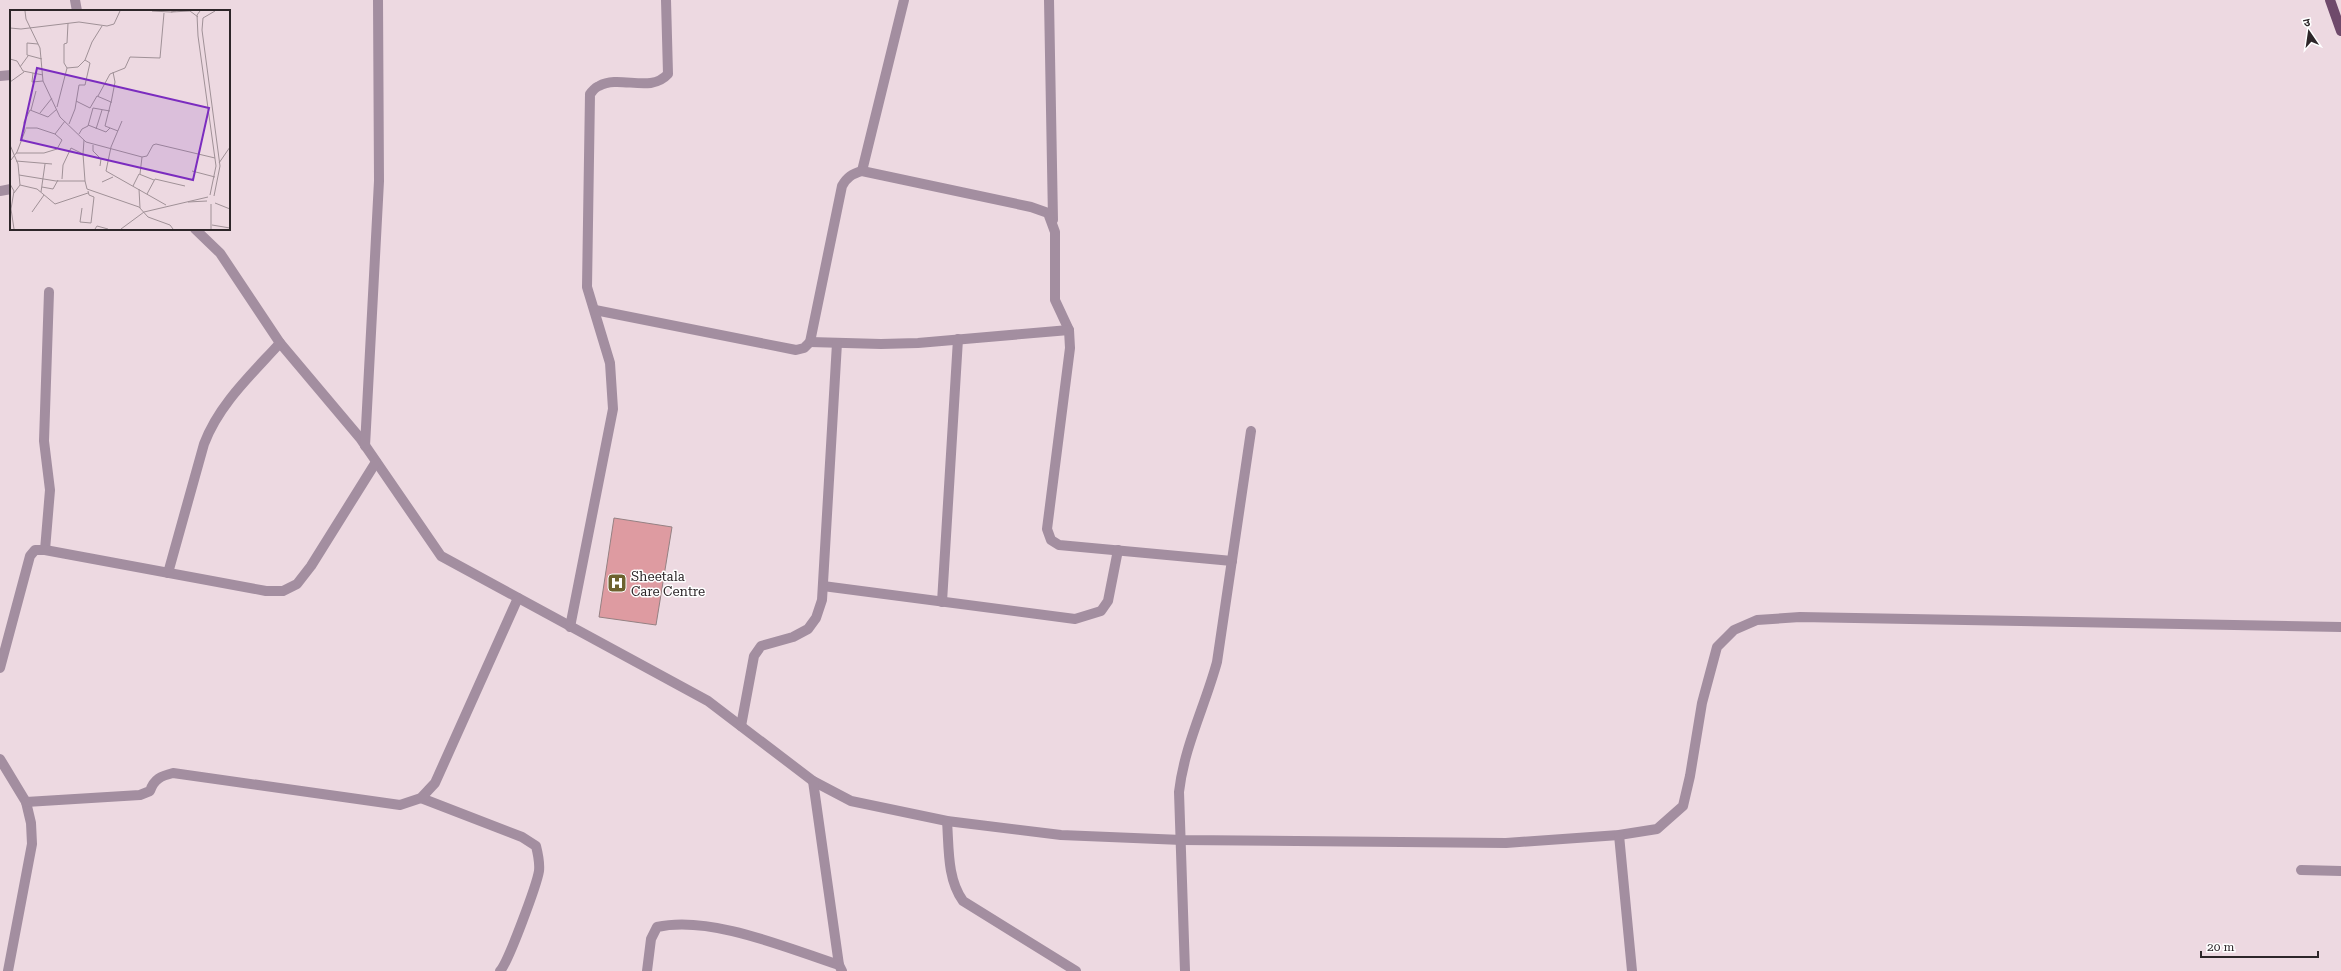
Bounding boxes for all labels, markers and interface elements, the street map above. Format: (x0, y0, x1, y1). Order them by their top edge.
inset map (10, 10, 230, 230)
north arrow (2289, 12, 2329, 52)
text: उ (2302, 16, 2312, 30)
place label: Sheetala Care Centre (631, 569, 705, 599)
hospital icon: Sheetala Care Centre (606, 572, 628, 594)
scale bar (2201, 933, 2318, 959)
text: 20 m (2207, 940, 2234, 954)

